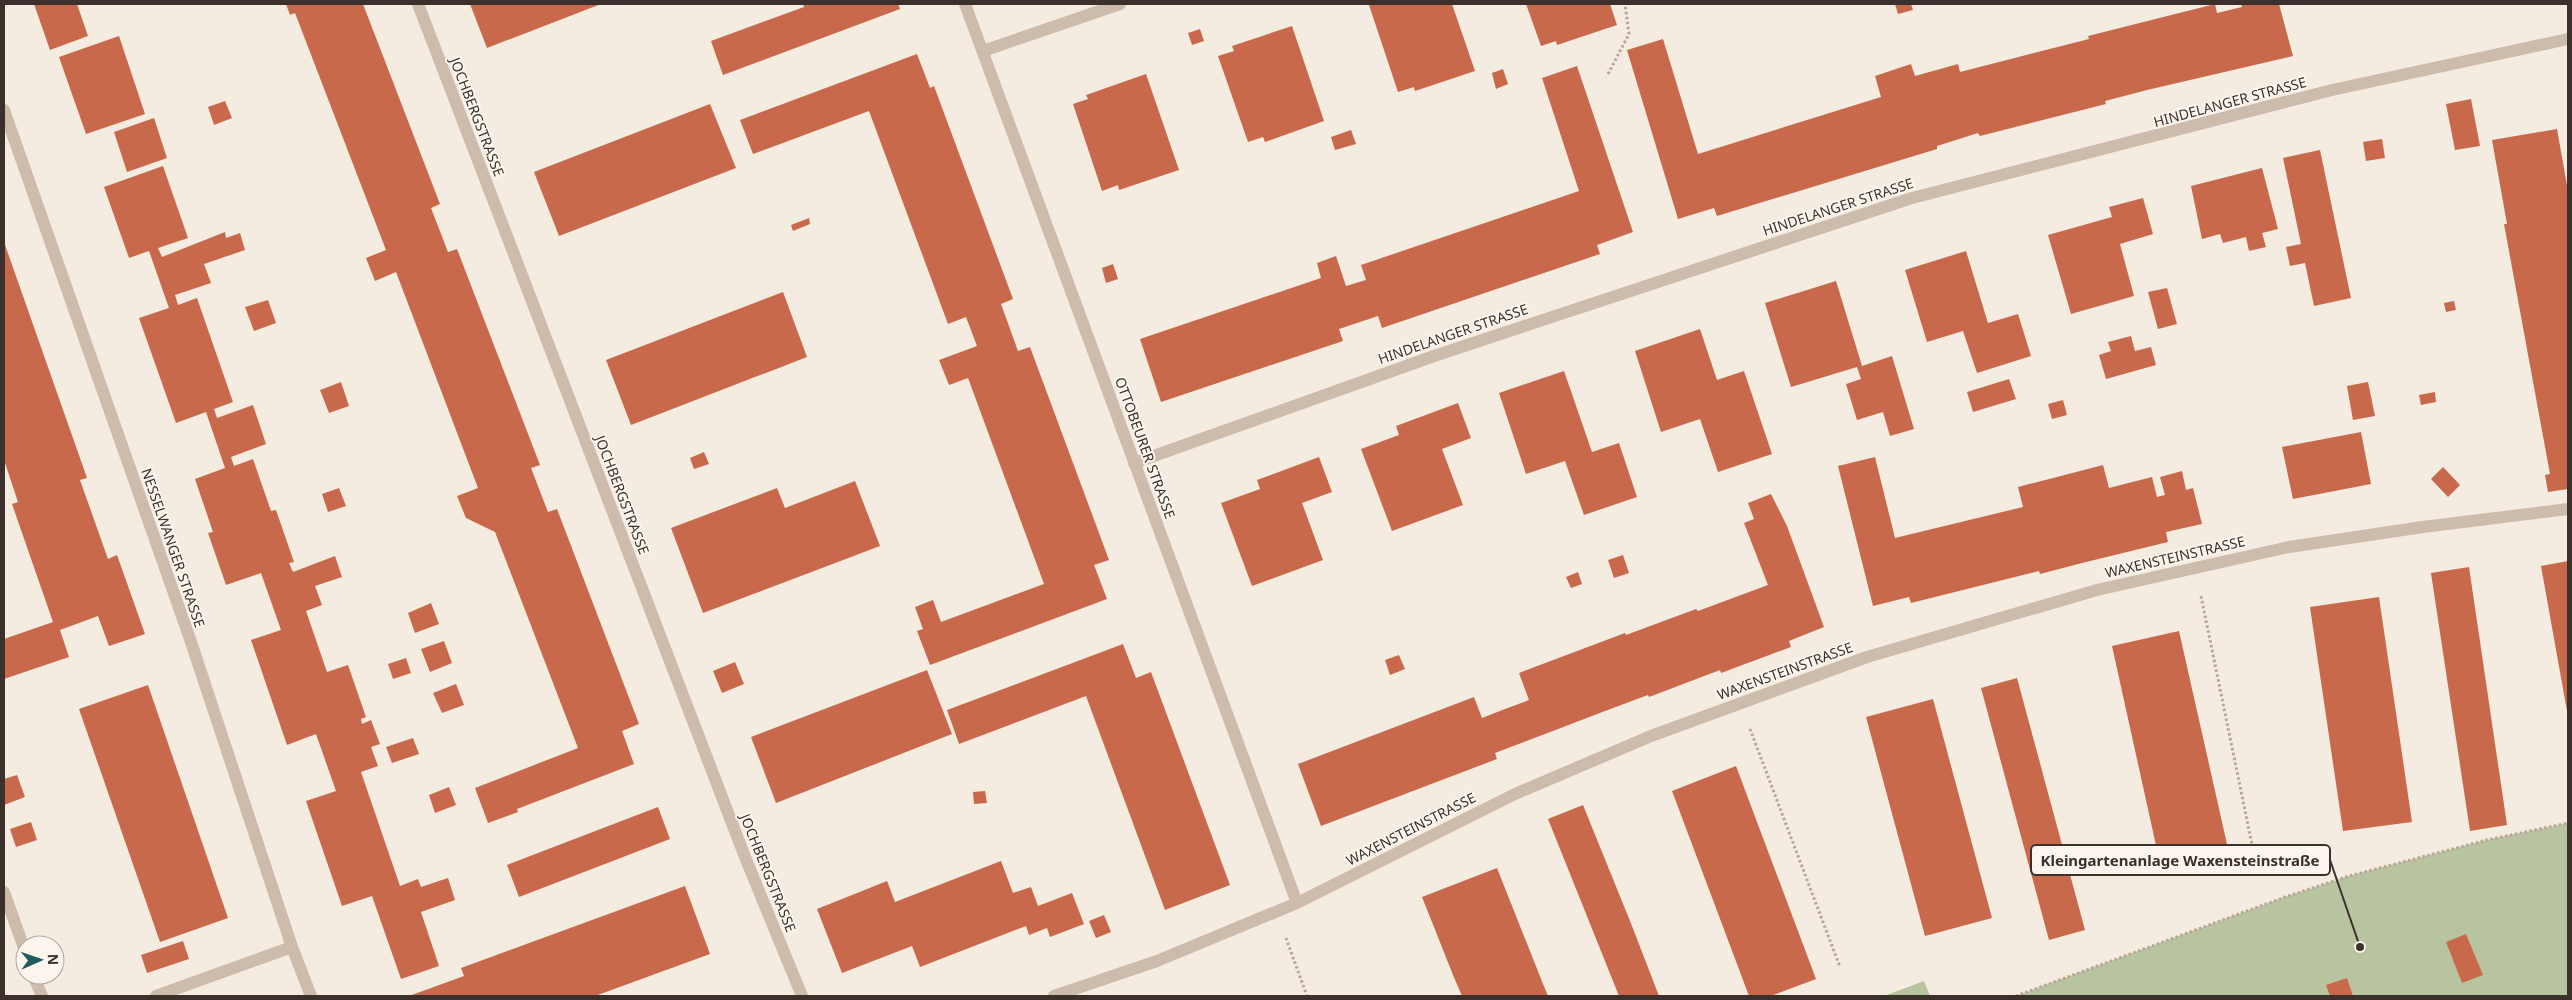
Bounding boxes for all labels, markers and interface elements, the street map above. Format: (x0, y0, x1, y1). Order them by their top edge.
street label: JOCHBERGSTRASSE (445, 53, 509, 179)
street label: HINDELANGER STRASSE (2151, 72, 2308, 131)
street label: HINDELANGER STRASSE (1760, 173, 1916, 240)
street label: HINDELANGER STRASSE (1375, 299, 1530, 368)
street label: OTTOBEURER STRASSE (1111, 374, 1180, 521)
street label: JOCHBERGSTRASSE (590, 431, 654, 557)
street label: NESSELWANGER STRASSE (137, 466, 210, 630)
street label: WAXENSTEINSTRASSE (2103, 531, 2247, 582)
street label: WAXENSTEINSTRASSE (1714, 637, 1855, 704)
street label: WAXENSTEINSTRASSE (1343, 788, 1479, 869)
street label: JOCHBERGSTRASSE (735, 809, 801, 935)
callout: Kleingartenanlage Waxensteinstraße (2031, 845, 2330, 875)
text: Kleingartenanlage Waxensteinstraße (2041, 850, 2320, 870)
north arrow (15, 935, 65, 985)
text: N (44, 954, 63, 966)

